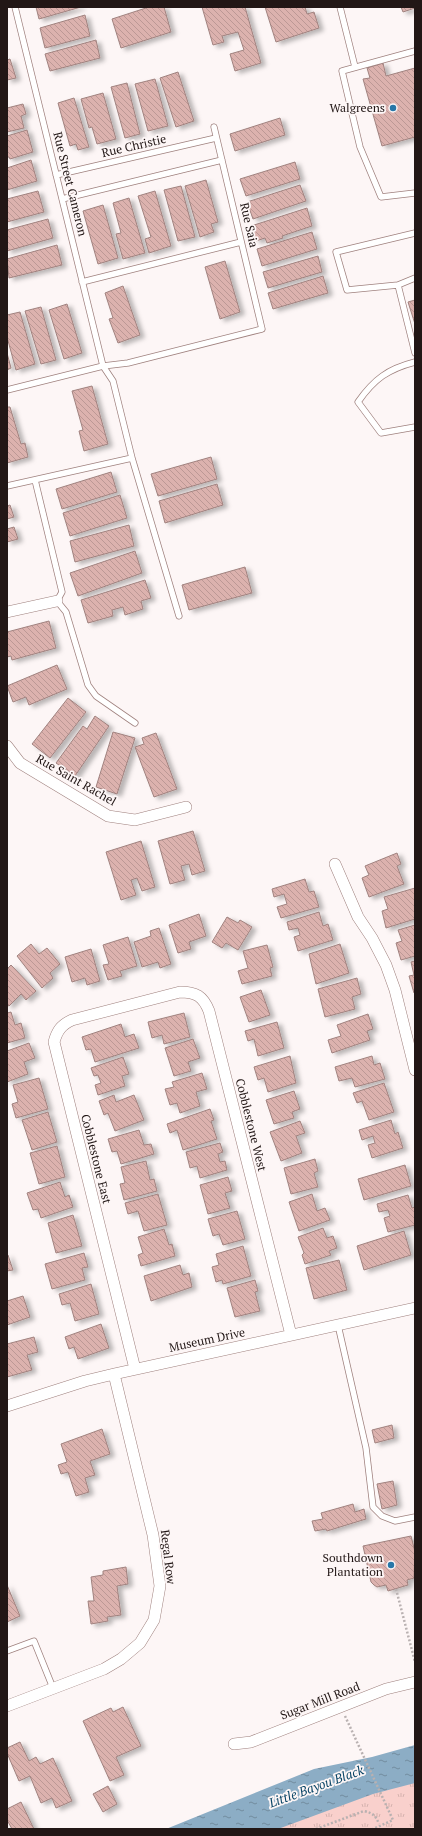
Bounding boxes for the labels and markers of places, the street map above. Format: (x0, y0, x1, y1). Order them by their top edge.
place label: Walgreens (330, 100, 385, 115)
marker: Walgreens (388, 103, 398, 113)
place label: Southdown Plantation (323, 1550, 383, 1579)
marker: Southdown Plantation (386, 1560, 396, 1570)

